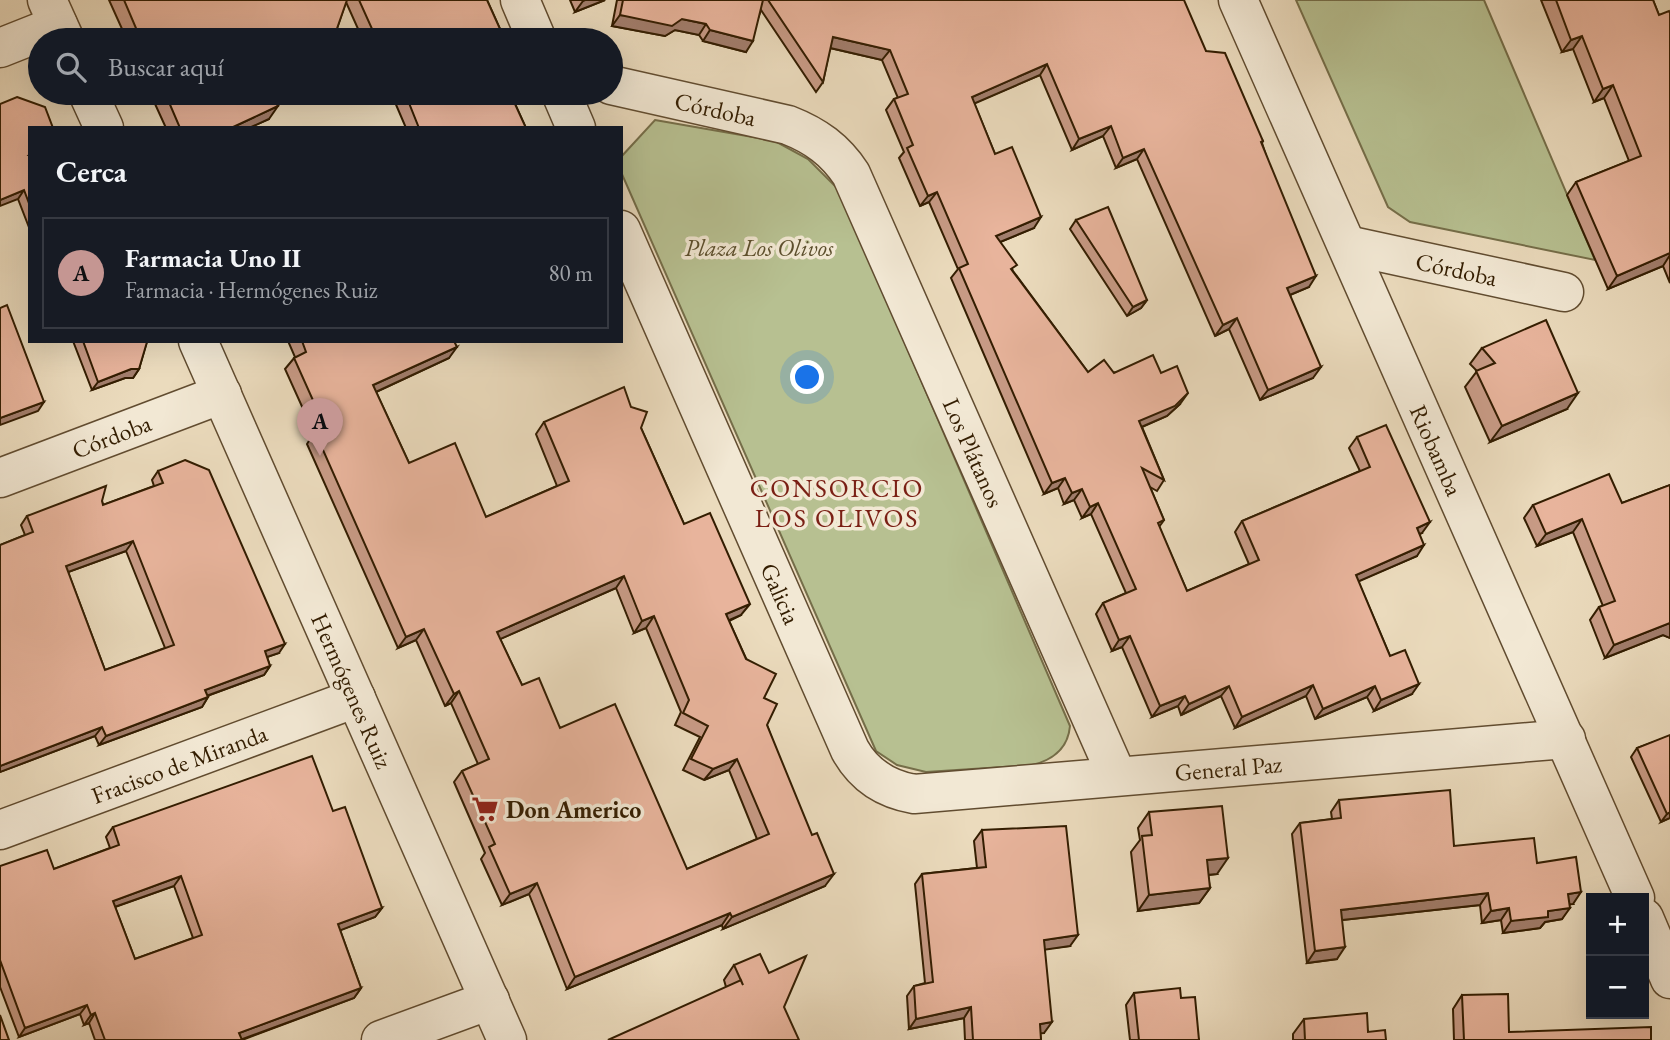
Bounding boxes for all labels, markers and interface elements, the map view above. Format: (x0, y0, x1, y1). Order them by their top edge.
search box (28, 28, 623, 105)
icon: search (52, 48, 90, 86)
text: Buscar aquí (108, 50, 224, 84)
street label: Córdoba (672, 84, 759, 133)
text: Cerca (56, 152, 127, 191)
park label: Plaza Los Olivos (685, 232, 834, 263)
text: Farmacia Uno II (125, 241, 301, 275)
street label: Córdoba (1413, 245, 1500, 293)
text: A (73, 258, 89, 288)
text: 80 m (548, 258, 593, 288)
text: Farmacia · Hermógenes Ruiz (125, 275, 378, 305)
your location (790, 360, 824, 394)
street label: Los Plátanos (936, 393, 1012, 512)
pin: A (297, 398, 343, 456)
street label: Riobamba (1403, 400, 1471, 501)
street label: Córdoba (67, 407, 156, 465)
district label: CONSORCIO LOS OLIVOS (750, 471, 924, 535)
street label: Galicia (754, 558, 808, 629)
street label: Hermógenes Ruiz (305, 608, 400, 773)
street label: Fracisco de Miranda (87, 717, 272, 810)
street label: General Paz (1173, 748, 1283, 787)
supermarket icon: Don Americo (470, 794, 500, 824)
place label: Don Americo (506, 794, 641, 825)
map controls (1586, 893, 1649, 1019)
button: + (1586, 893, 1649, 956)
button: − (1586, 956, 1649, 1019)

